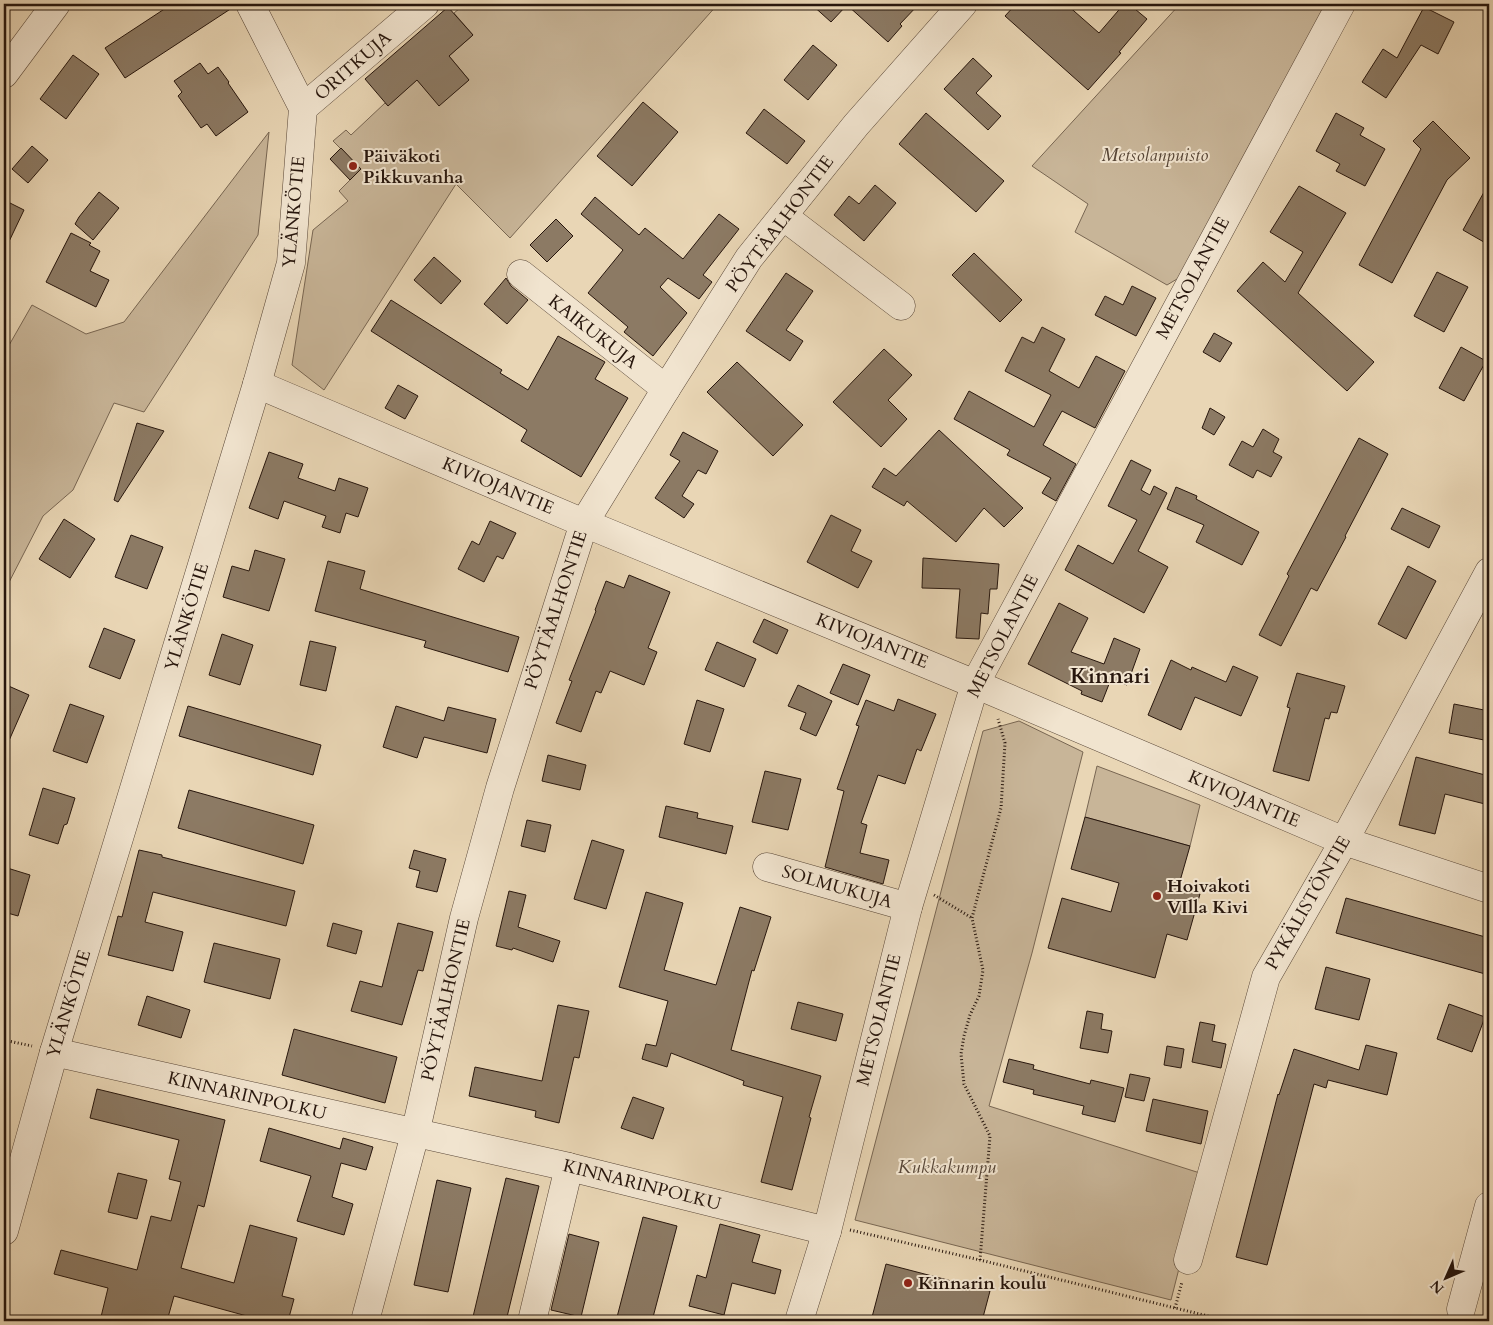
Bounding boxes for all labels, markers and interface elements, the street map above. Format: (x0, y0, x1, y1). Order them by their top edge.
street label: ORITKUJA (309, 25, 397, 106)
park label: Metsolanpuisto (1102, 143, 1209, 168)
place label: Päiväkoti Pikkuvanha (363, 144, 463, 190)
street label: PÖYTÄALHONTIE (720, 150, 840, 298)
street label: YLÄNKÖTIE (277, 155, 311, 269)
marker: Päiväkoti Pikkuvanha (347, 160, 359, 172)
street label: METSOLANTIE (1150, 212, 1236, 344)
street label: KAIKUKUJA (543, 289, 643, 375)
street label: KIVIOJANTIE (438, 451, 558, 521)
street label: PÖYTÄALHONTIE (519, 527, 593, 693)
street label: YLÄNKÖTIE (159, 560, 215, 674)
street label: METSOLANTIE (961, 570, 1045, 702)
street label: KIVIOJANTIE (812, 607, 932, 675)
district label: Kinnari (1070, 661, 1150, 691)
street label: KIVIOJANTIE (1184, 764, 1304, 834)
street label: PYKÄLISTÖNTIE (1259, 831, 1357, 975)
street label: SOLMUKUJA (779, 859, 895, 915)
place label: Hoivakoti VIlla Kivi (1167, 874, 1250, 920)
marker: Hoivakoti VIlla Kivi (1151, 890, 1163, 902)
street label: PÖYTÄALHONTIE (415, 916, 477, 1084)
street label: YLÄNKÖTIE (41, 947, 97, 1061)
street label: METSOLANTIE (850, 951, 908, 1089)
street label: KINNARINPOLKU (165, 1066, 329, 1126)
street label: KINNARINPOLKU (560, 1153, 724, 1217)
park label: Kukkakumpu (898, 1155, 996, 1180)
north arrow (1420, 1252, 1470, 1302)
place label: Kinnarin koulu (918, 1271, 1047, 1296)
text: N (1426, 1276, 1448, 1298)
marker: Kinnarin koulu (902, 1277, 914, 1289)

